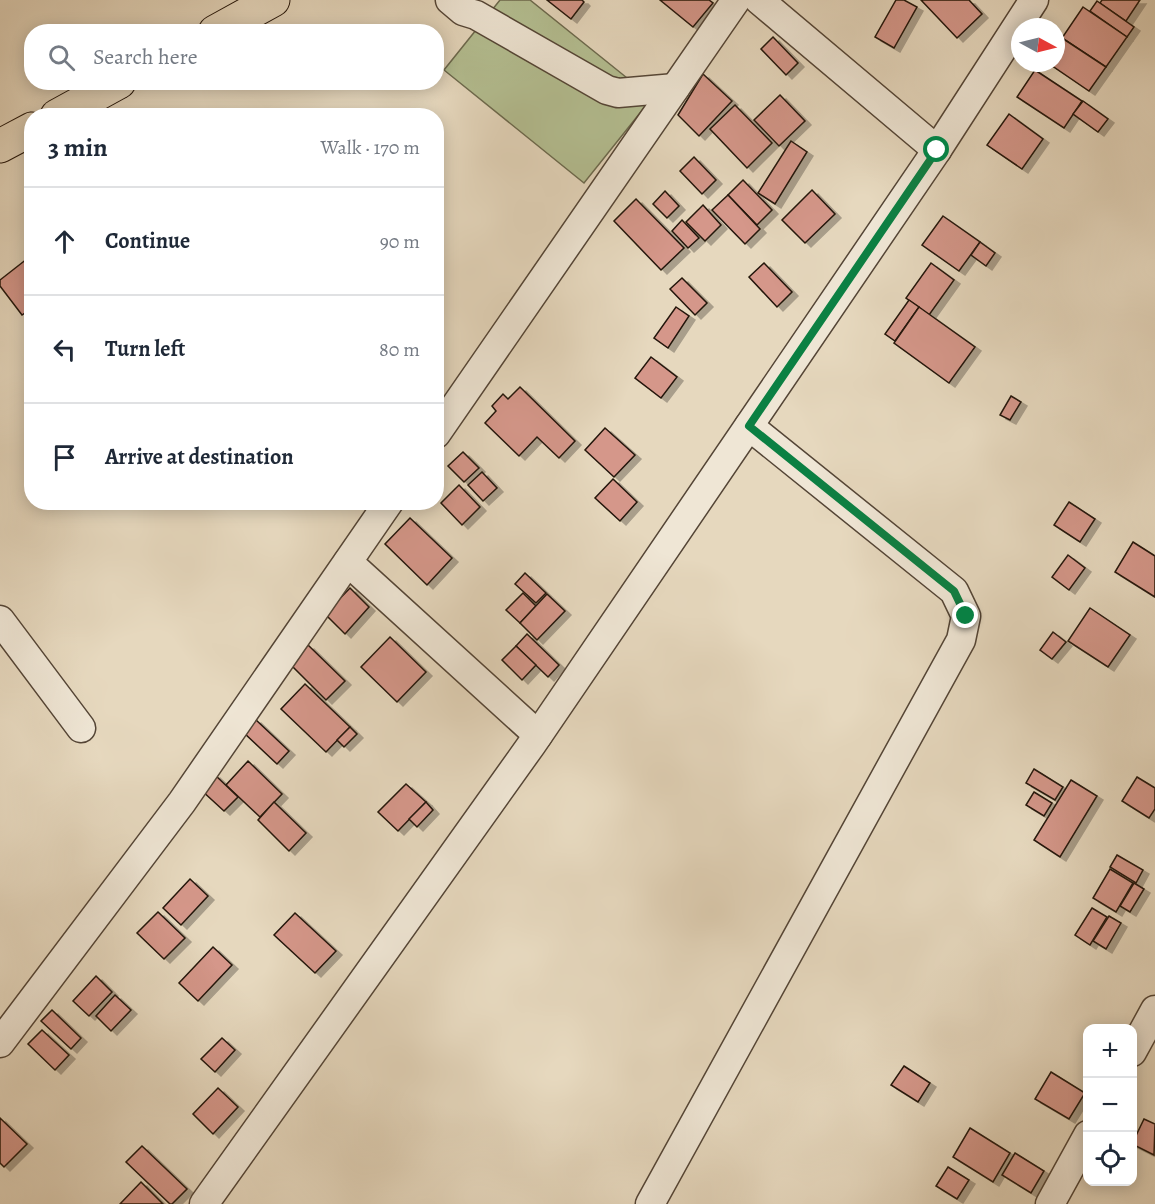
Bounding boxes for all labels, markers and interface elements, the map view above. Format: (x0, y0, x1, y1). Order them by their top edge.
north arrow (1011, 18, 1065, 72)
search box (24, 24, 444, 90)
icon: search (45, 41, 78, 74)
text: Search here (93, 42, 198, 72)
text: 3 min (48, 130, 108, 165)
text: Walk · 170 m (320, 134, 420, 161)
route start (923, 136, 949, 162)
icon: ahead (48, 225, 81, 258)
text: Continue (105, 226, 190, 256)
text: 90 m (380, 228, 420, 255)
icon: left (48, 333, 81, 366)
text: Turn left (105, 334, 185, 364)
text: 80 m (379, 336, 420, 363)
icon: arrive (48, 441, 81, 474)
text: Arrive at destination (105, 442, 294, 472)
route end (952, 602, 978, 628)
map controls (1083, 1024, 1137, 1186)
button: + (1083, 1024, 1137, 1078)
button: − (1083, 1078, 1137, 1132)
button: locate (1083, 1132, 1137, 1186)

